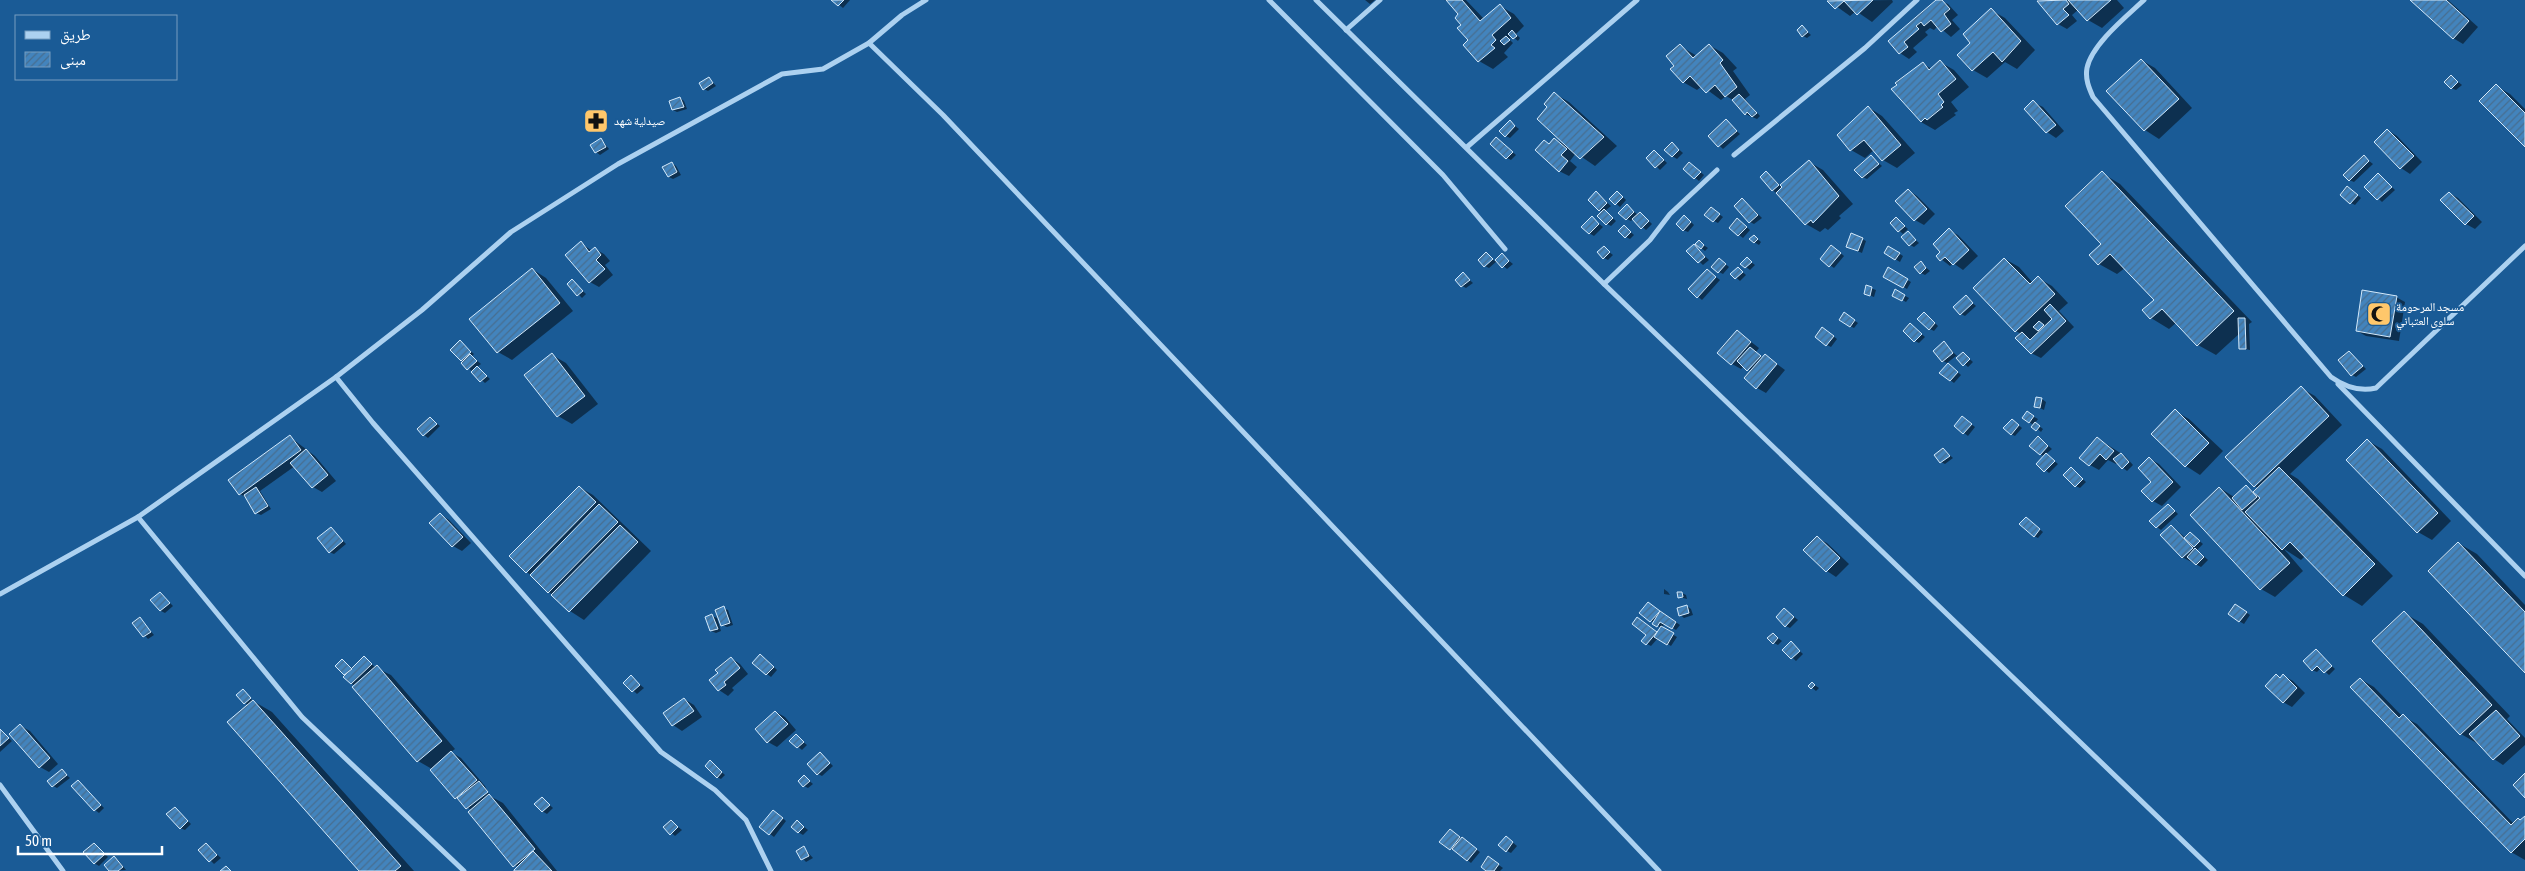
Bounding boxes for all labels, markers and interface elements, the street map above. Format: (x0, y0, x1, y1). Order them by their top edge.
legend (15, 15, 178, 80)
text: طريق (60, 26, 91, 45)
text: مبنى (60, 51, 86, 70)
pharmacy icon: صيدلية شهد (583, 108, 609, 134)
place label: صيدلية شهد (614, 114, 666, 128)
place label: مسجد المرحومة سلوى العتباني (2396, 300, 2464, 331)
mosque icon: مسجد المرحومة سلوى العتباني (2366, 301, 2392, 327)
scale bar (18, 824, 161, 856)
text: 50 m (25, 832, 52, 849)

